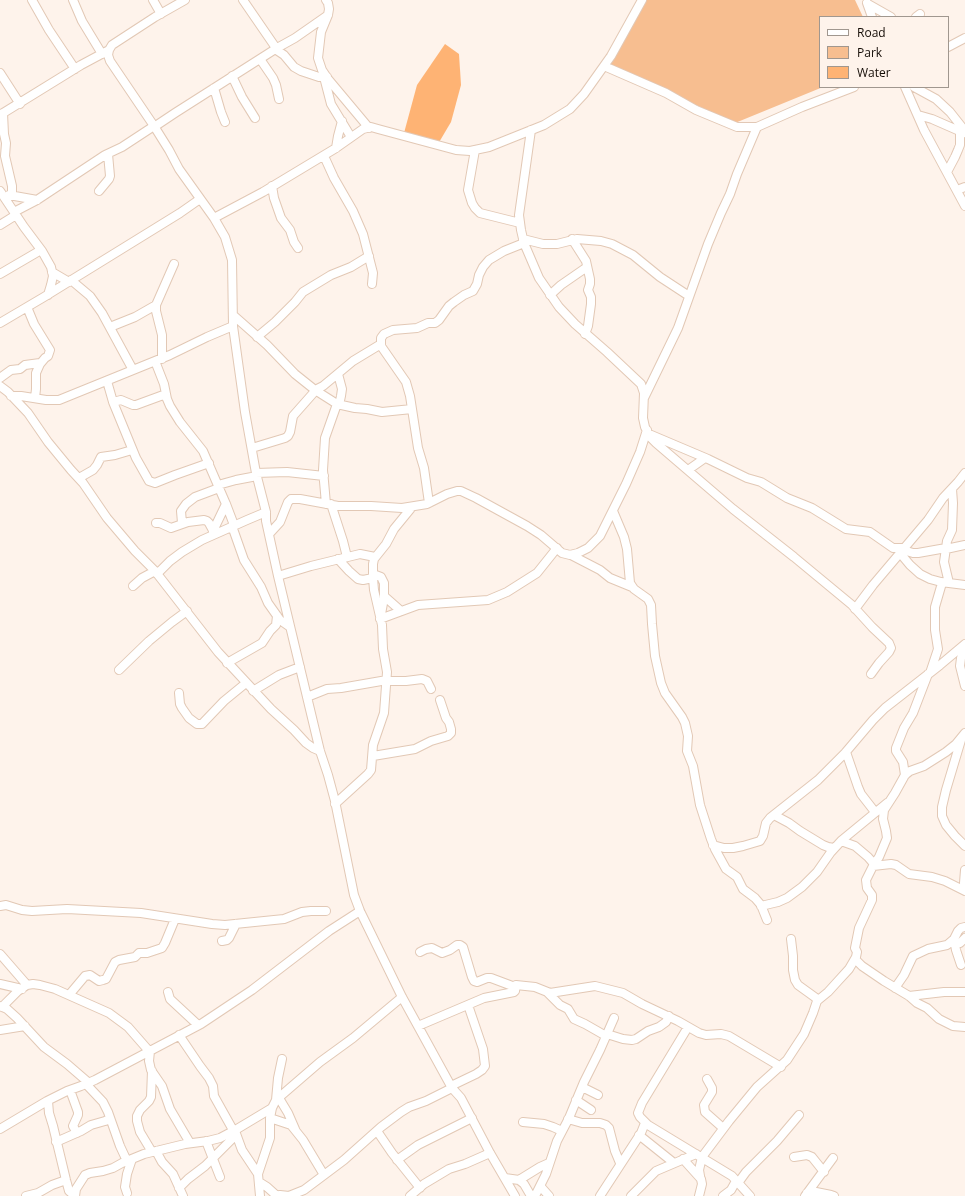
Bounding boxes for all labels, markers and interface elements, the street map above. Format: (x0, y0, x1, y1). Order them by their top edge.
legend (819, 16, 949, 88)
text: Road (857, 24, 886, 41)
text: Park (857, 44, 882, 61)
text: Water (857, 64, 891, 81)

